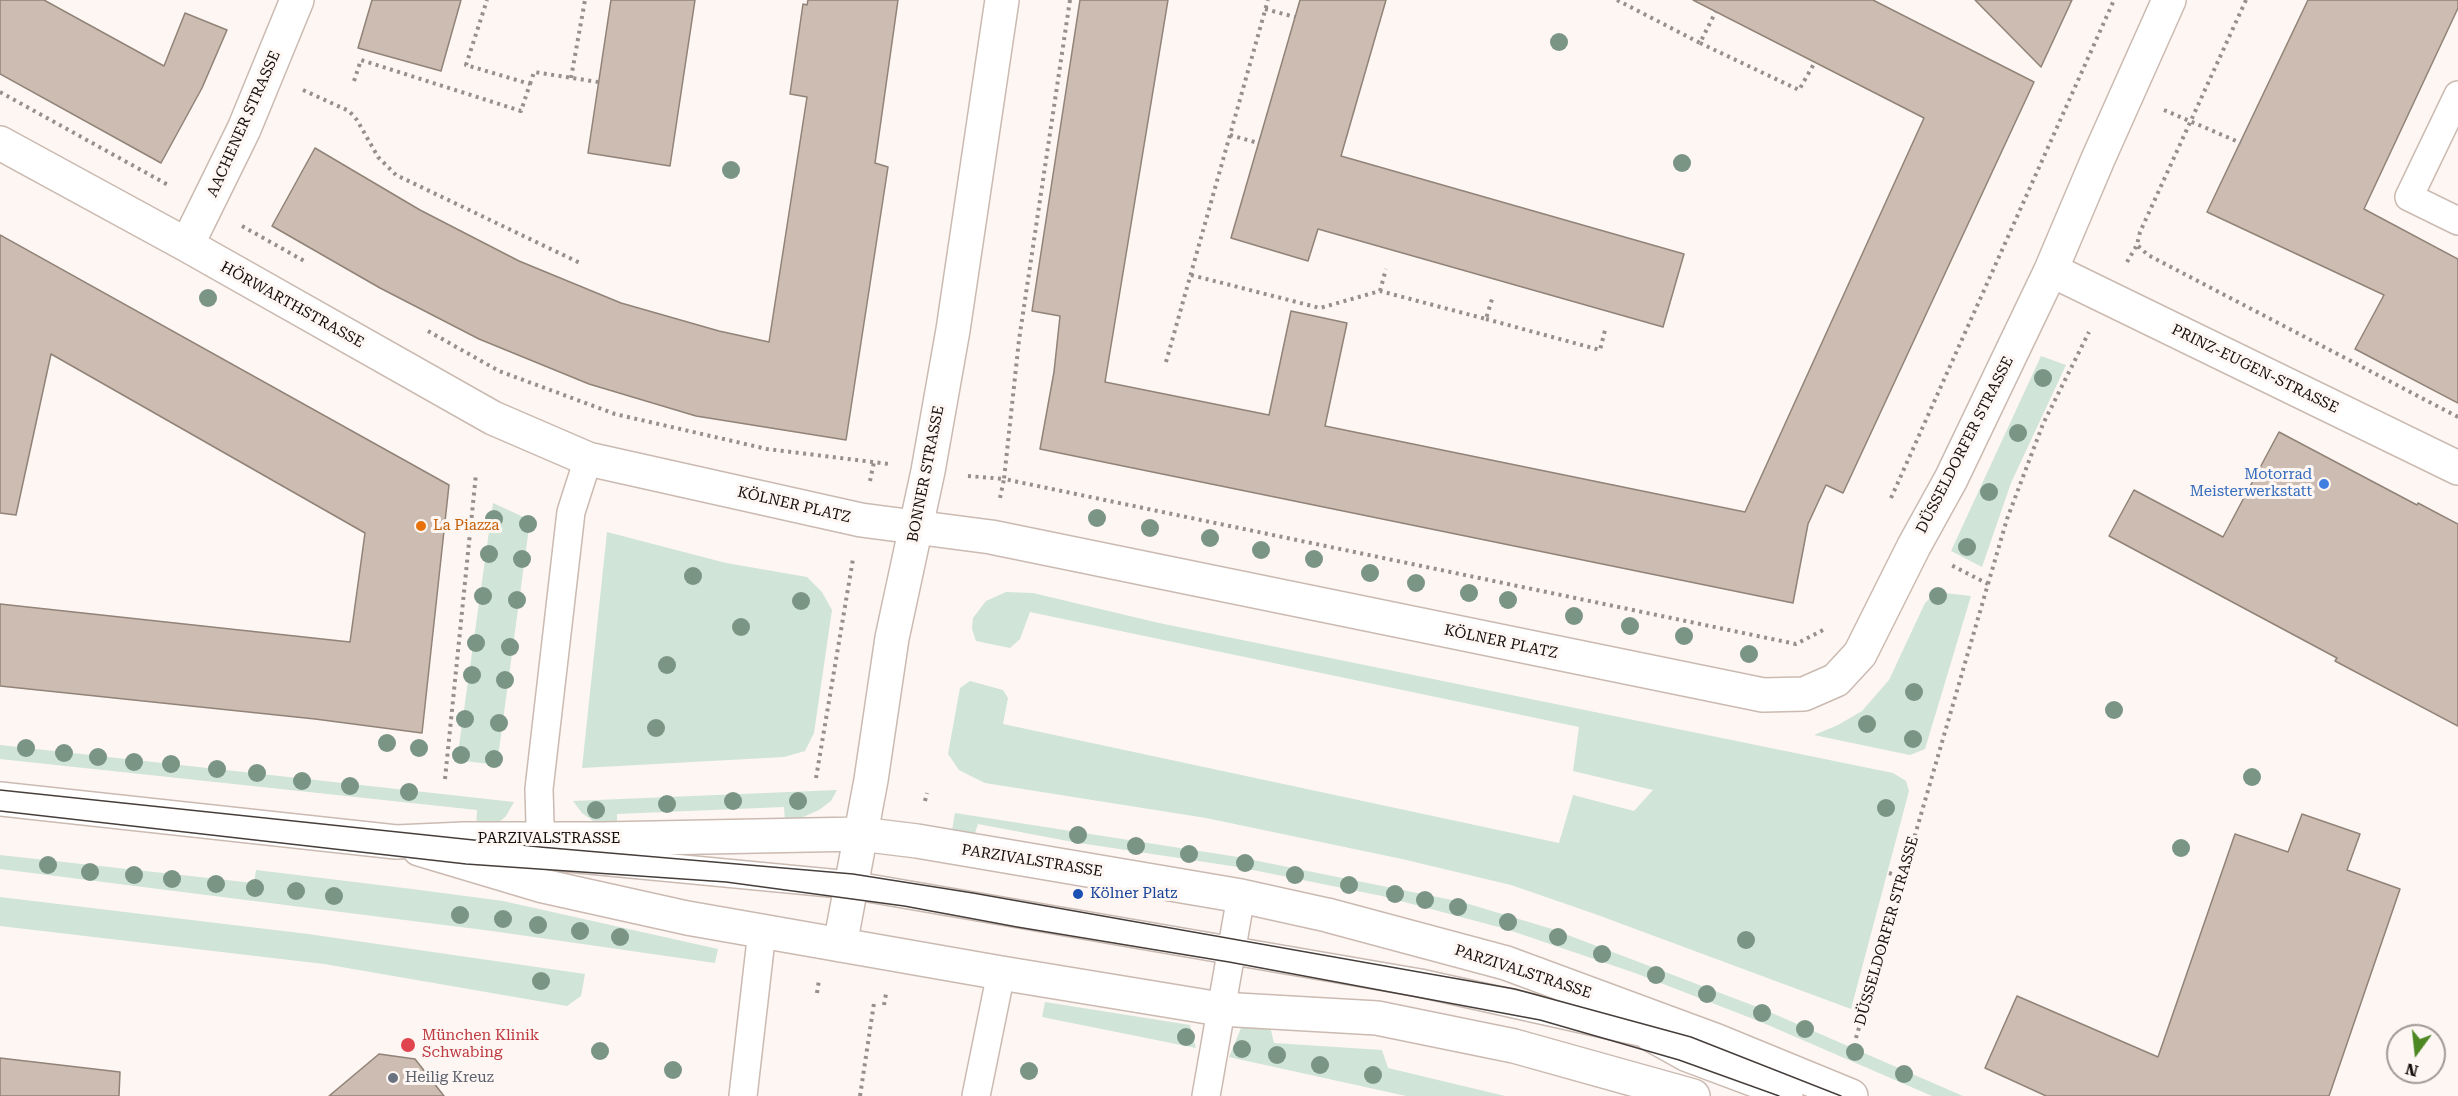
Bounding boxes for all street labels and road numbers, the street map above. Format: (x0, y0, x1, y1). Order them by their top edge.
street label: AACHENER STRASSE (204, 48, 284, 200)
street label: HÖRWARTHSTRASSE (217, 258, 367, 352)
street label: PRINZ-EUGEN-STRASSE (2169, 321, 2341, 417)
street label: DÜSSELDORFER STRASSE (1912, 354, 2018, 536)
street label: BONNER STRASSE (904, 404, 948, 544)
street label: KÖLNER PLATZ (736, 483, 852, 527)
street label: KÖLNER PLATZ (1443, 621, 1559, 663)
street label: PARZIVALSTRASSE (478, 830, 620, 848)
street label: DÜSSELDORFER STRASSE (1851, 834, 1923, 1028)
street label: PARZIVALSTRASSE (960, 841, 1104, 881)
street label: PARZIVALSTRASSE (1452, 941, 1594, 1003)

